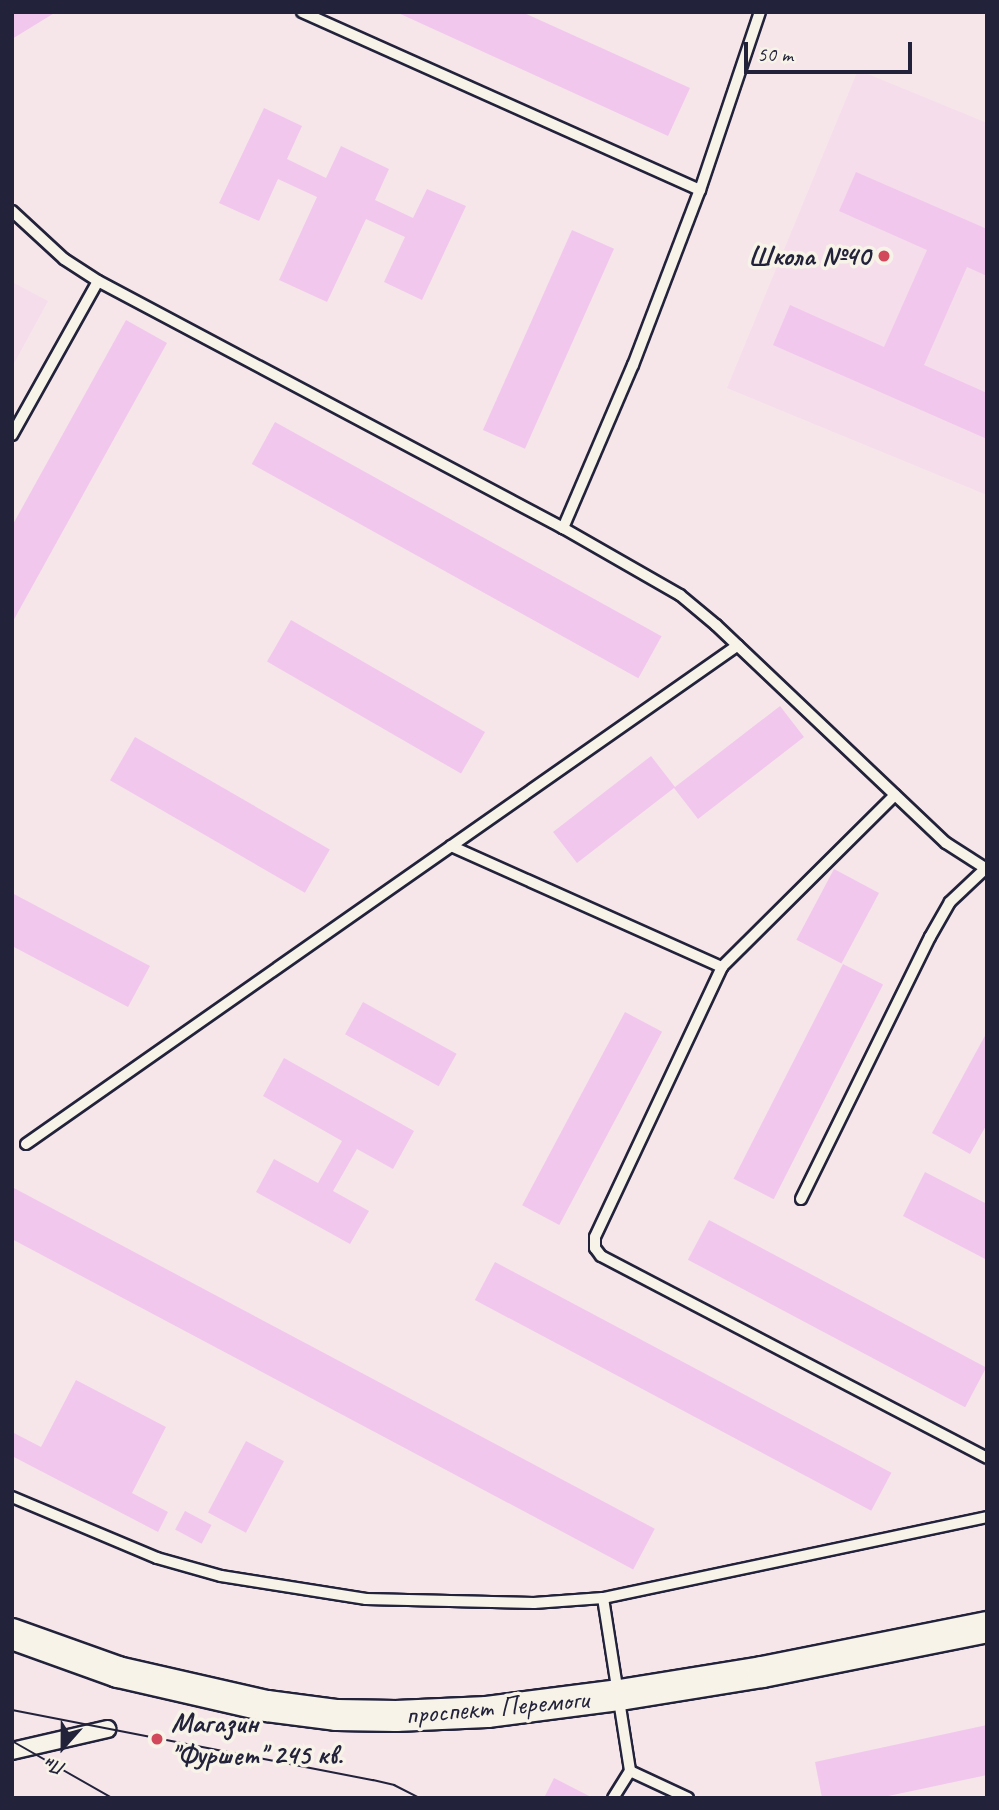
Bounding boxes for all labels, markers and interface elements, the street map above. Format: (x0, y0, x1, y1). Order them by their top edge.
scale bar (747, 28, 915, 72)
text: 50 m (757, 41, 793, 67)
place label: Школа №40 (748, 239, 870, 273)
marker: Школа №40 (876, 248, 892, 264)
street label: проспект Перемоги (404, 1682, 590, 1732)
place label: Магазин "Фуршет" 245 кв. (171, 1706, 343, 1772)
north arrow (28, 1712, 98, 1782)
marker: Магазин "Фуршет" 245 кв. (149, 1731, 165, 1747)
text: Пн (42, 1752, 69, 1781)

